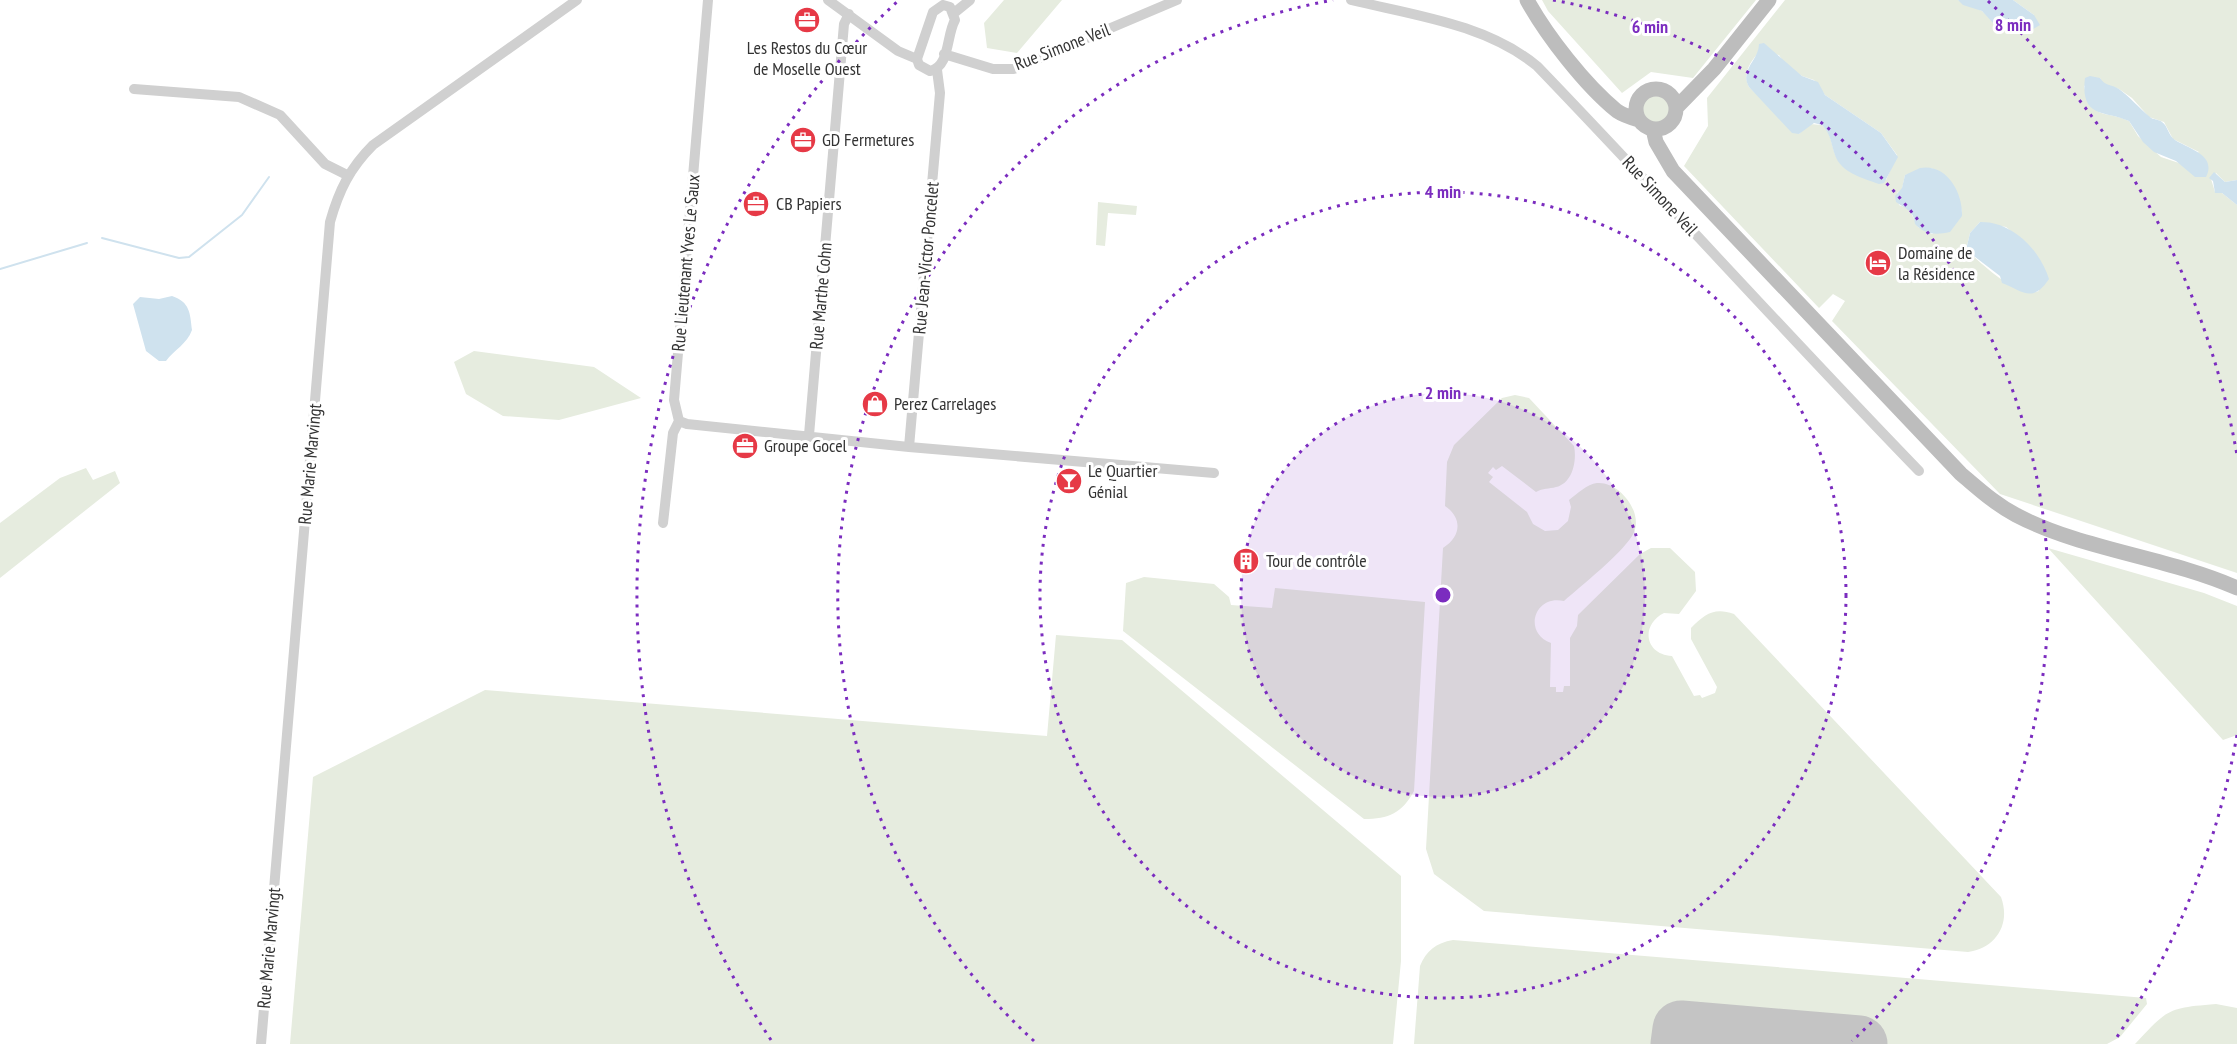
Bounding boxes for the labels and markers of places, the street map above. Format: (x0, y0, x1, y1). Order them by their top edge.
office icon: Les Restos du Cœur de Moselle Ouest (792, 5, 822, 35)
place label: Les Restos du Cœur de Moselle Ouest (747, 36, 867, 80)
office icon: GD Fermetures (788, 125, 818, 155)
place label: GD Fermetures (822, 128, 914, 151)
office icon: CB Papiers (741, 189, 771, 219)
place label: CB Papiers (776, 192, 842, 215)
place label: Domaine de la Résidence (1898, 241, 1975, 285)
hotel icon: Domaine de la Résidence (1863, 248, 1893, 278)
shop icon: Perez Carrelages (860, 389, 890, 419)
place label: Perez Carrelages (894, 392, 996, 415)
office icon: Groupe Gocel (730, 431, 760, 461)
place label: Groupe Gocel (764, 434, 848, 457)
place label: Le Quartier Génial (1088, 459, 1157, 503)
bar icon: Le Quartier Génial (1054, 466, 1084, 496)
building icon: Tour de contrôle (1231, 546, 1261, 576)
place label: Tour de contrôle (1266, 549, 1367, 572)
centre of rings (1433, 585, 1453, 605)

